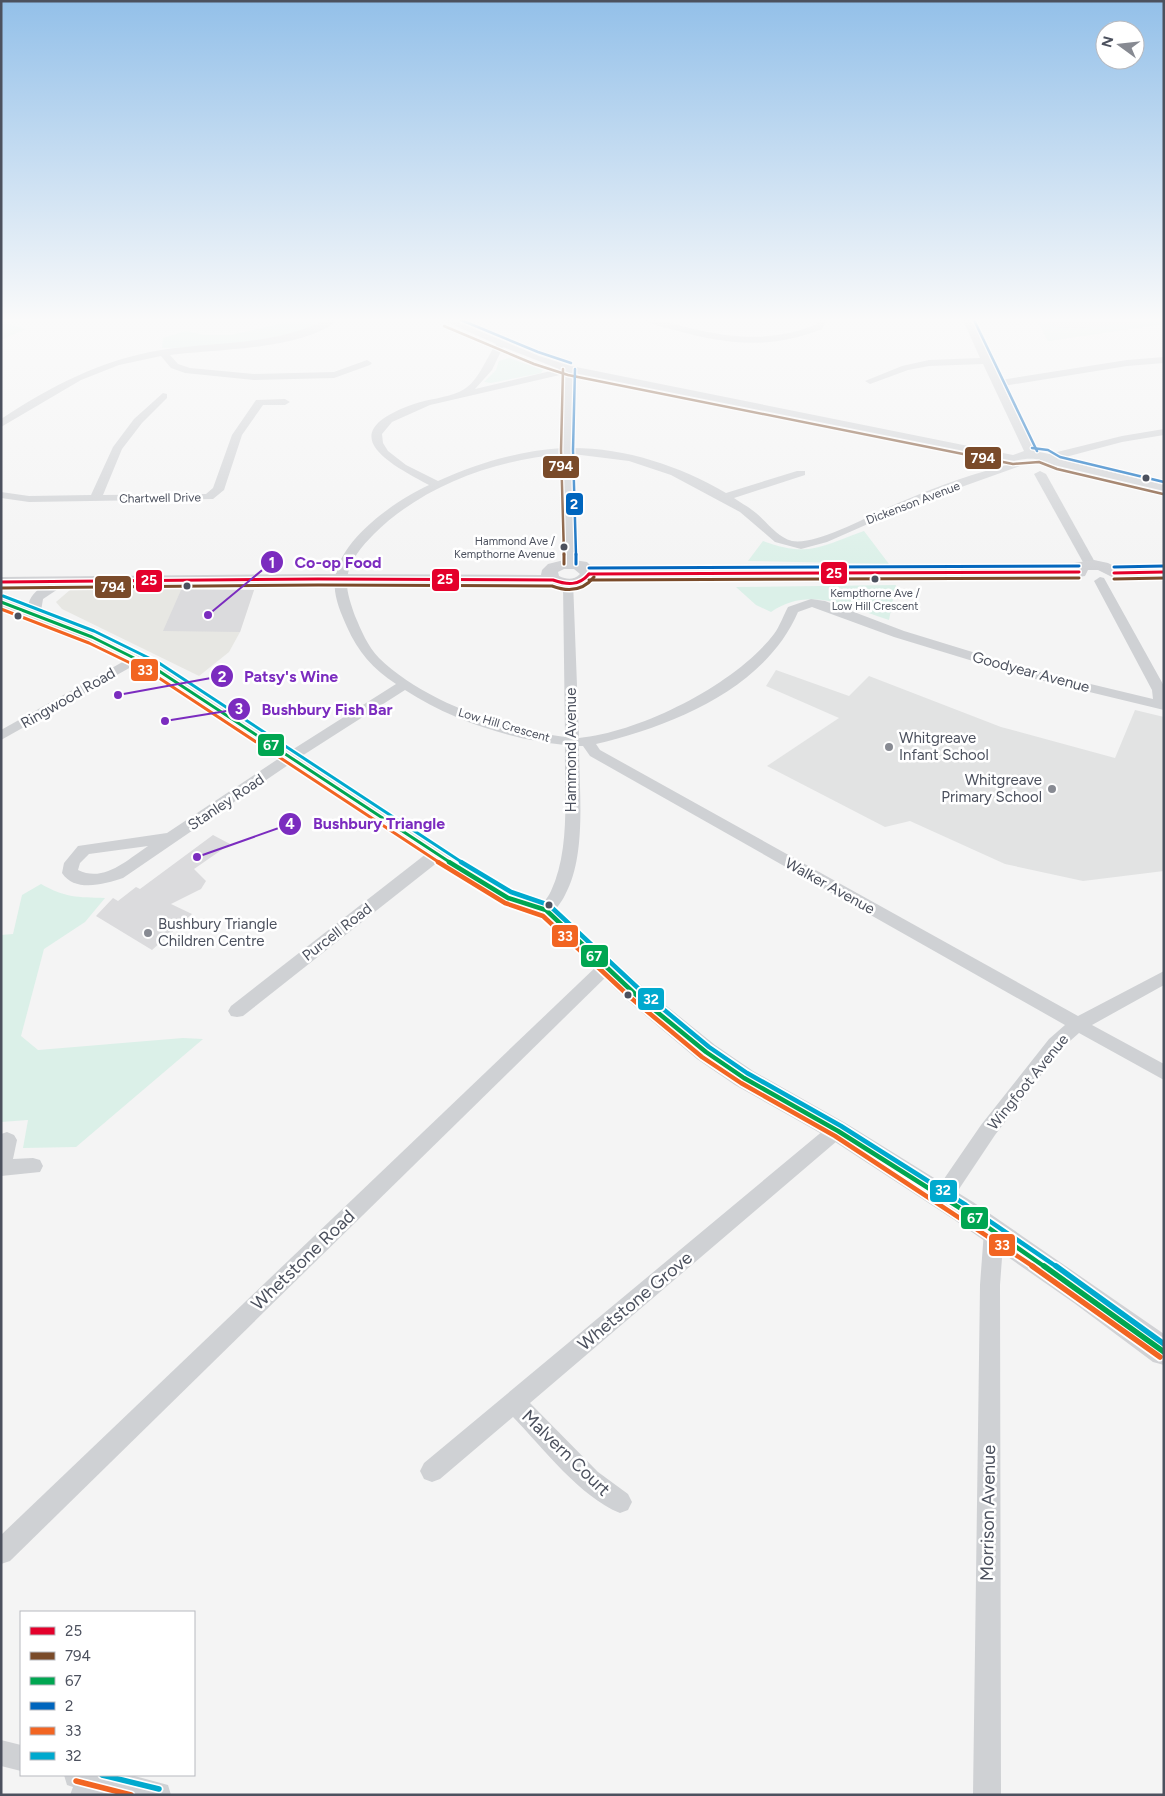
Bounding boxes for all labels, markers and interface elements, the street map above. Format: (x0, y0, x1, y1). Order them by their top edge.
north arrow (1095, 20, 1145, 70)
text: N (1098, 34, 1118, 49)
line badge: 794 (964, 446, 1002, 470)
text: 794 (971, 450, 996, 467)
line badge: 794 (542, 455, 580, 479)
text: 794 (549, 458, 574, 475)
unlabelled marker (1141, 473, 1151, 483)
street label: Dickenson Avenue (864, 479, 962, 527)
street label: Chartwell Drive (119, 490, 201, 506)
line badge: 2 (565, 492, 584, 516)
text: 2 (570, 496, 578, 513)
place label: Hammond Ave / Kempthorne Avenue (454, 535, 556, 561)
marker: Hammond Ave / Kempthorne Avenue (559, 542, 569, 552)
callout: Co-op Food (260, 547, 392, 578)
text: Co-op Food (295, 553, 382, 572)
text: 1 (269, 554, 275, 572)
line badge: 25 (820, 561, 848, 585)
text: 25 (826, 565, 842, 582)
line badge: 25 (431, 568, 460, 592)
line badge: 25 (135, 569, 163, 593)
text: 25 (437, 571, 453, 588)
text: 25 (141, 572, 157, 589)
marker: Kempthorne Ave / Low Hill Crescent (870, 574, 880, 584)
line badge: 794 (94, 575, 132, 599)
text: 794 (101, 579, 126, 596)
unlabelled marker (182, 581, 192, 591)
place label: Kempthorne Ave / Low Hill Crescent (830, 587, 921, 613)
unlabelled marker (13, 611, 23, 621)
street label: Goodyear Avenue (970, 648, 1092, 696)
line badge: 33 (130, 658, 159, 682)
callout: Patsy's Wine (209, 661, 348, 692)
text: 33 (137, 662, 153, 679)
street label: Ringwood Road (18, 664, 118, 732)
text: Patsy's Wine (244, 667, 338, 686)
text: 2 (218, 668, 227, 686)
street label: Hammond Avenue (562, 688, 580, 812)
callout: Bushbury Fish Bar (227, 694, 403, 725)
text: 3 (235, 700, 243, 718)
text: Bushbury Fish Bar (262, 700, 393, 719)
street label: Low Hill Crescent (457, 705, 552, 745)
place label: Whitgreave Infant School (899, 729, 989, 764)
line badge: 67 (257, 733, 285, 757)
text: 67 (263, 737, 279, 754)
marker: Whitgreave Infant School (883, 741, 895, 753)
street label: Stanley Road (184, 770, 268, 834)
place label: Whitgreave Primary School (941, 771, 1042, 806)
marker: Whitgreave Primary School (1046, 783, 1058, 795)
callout: Bushbury Triangle (278, 808, 455, 839)
text: Bushbury Triangle (313, 814, 445, 833)
text: 4 (285, 815, 295, 833)
street label: Walker Avenue (782, 854, 878, 918)
street label: Purcell Road (299, 899, 375, 965)
unlabelled marker (544, 900, 554, 910)
place label: Bushbury Triangle Children Centre (158, 915, 277, 950)
line badge: 33 (551, 924, 579, 948)
marker: Bushbury Triangle Children Centre (142, 927, 154, 939)
text: 33 (557, 928, 573, 945)
line badge: 67 (580, 944, 609, 968)
text: 67 (586, 948, 602, 965)
line badge: 32 (637, 987, 665, 1011)
unlabelled marker (623, 990, 633, 1000)
text: 32 (643, 991, 659, 1008)
street label: Wingfoot Avenue (984, 1030, 1072, 1134)
line badge: 32 (929, 1179, 958, 1203)
text: 32 (935, 1182, 951, 1199)
street label: Whetstone Road (247, 1205, 359, 1315)
line badge: 67 (960, 1206, 989, 1230)
text: 67 (967, 1210, 983, 1227)
line badge: 33 (988, 1233, 1016, 1257)
text: 33 (994, 1237, 1010, 1254)
street label: Whetstone Grove (573, 1247, 697, 1355)
street label: Malvern Court (517, 1405, 615, 1501)
street label: Morrison Avenue (976, 1445, 1000, 1581)
legend (20, 1611, 195, 1776)
text: 25 (65, 1622, 82, 1640)
text: 794 (65, 1647, 91, 1665)
text: 67 (65, 1672, 82, 1690)
text: 2 (65, 1697, 73, 1715)
text: 33 (65, 1722, 81, 1740)
text: 32 (65, 1747, 82, 1765)

